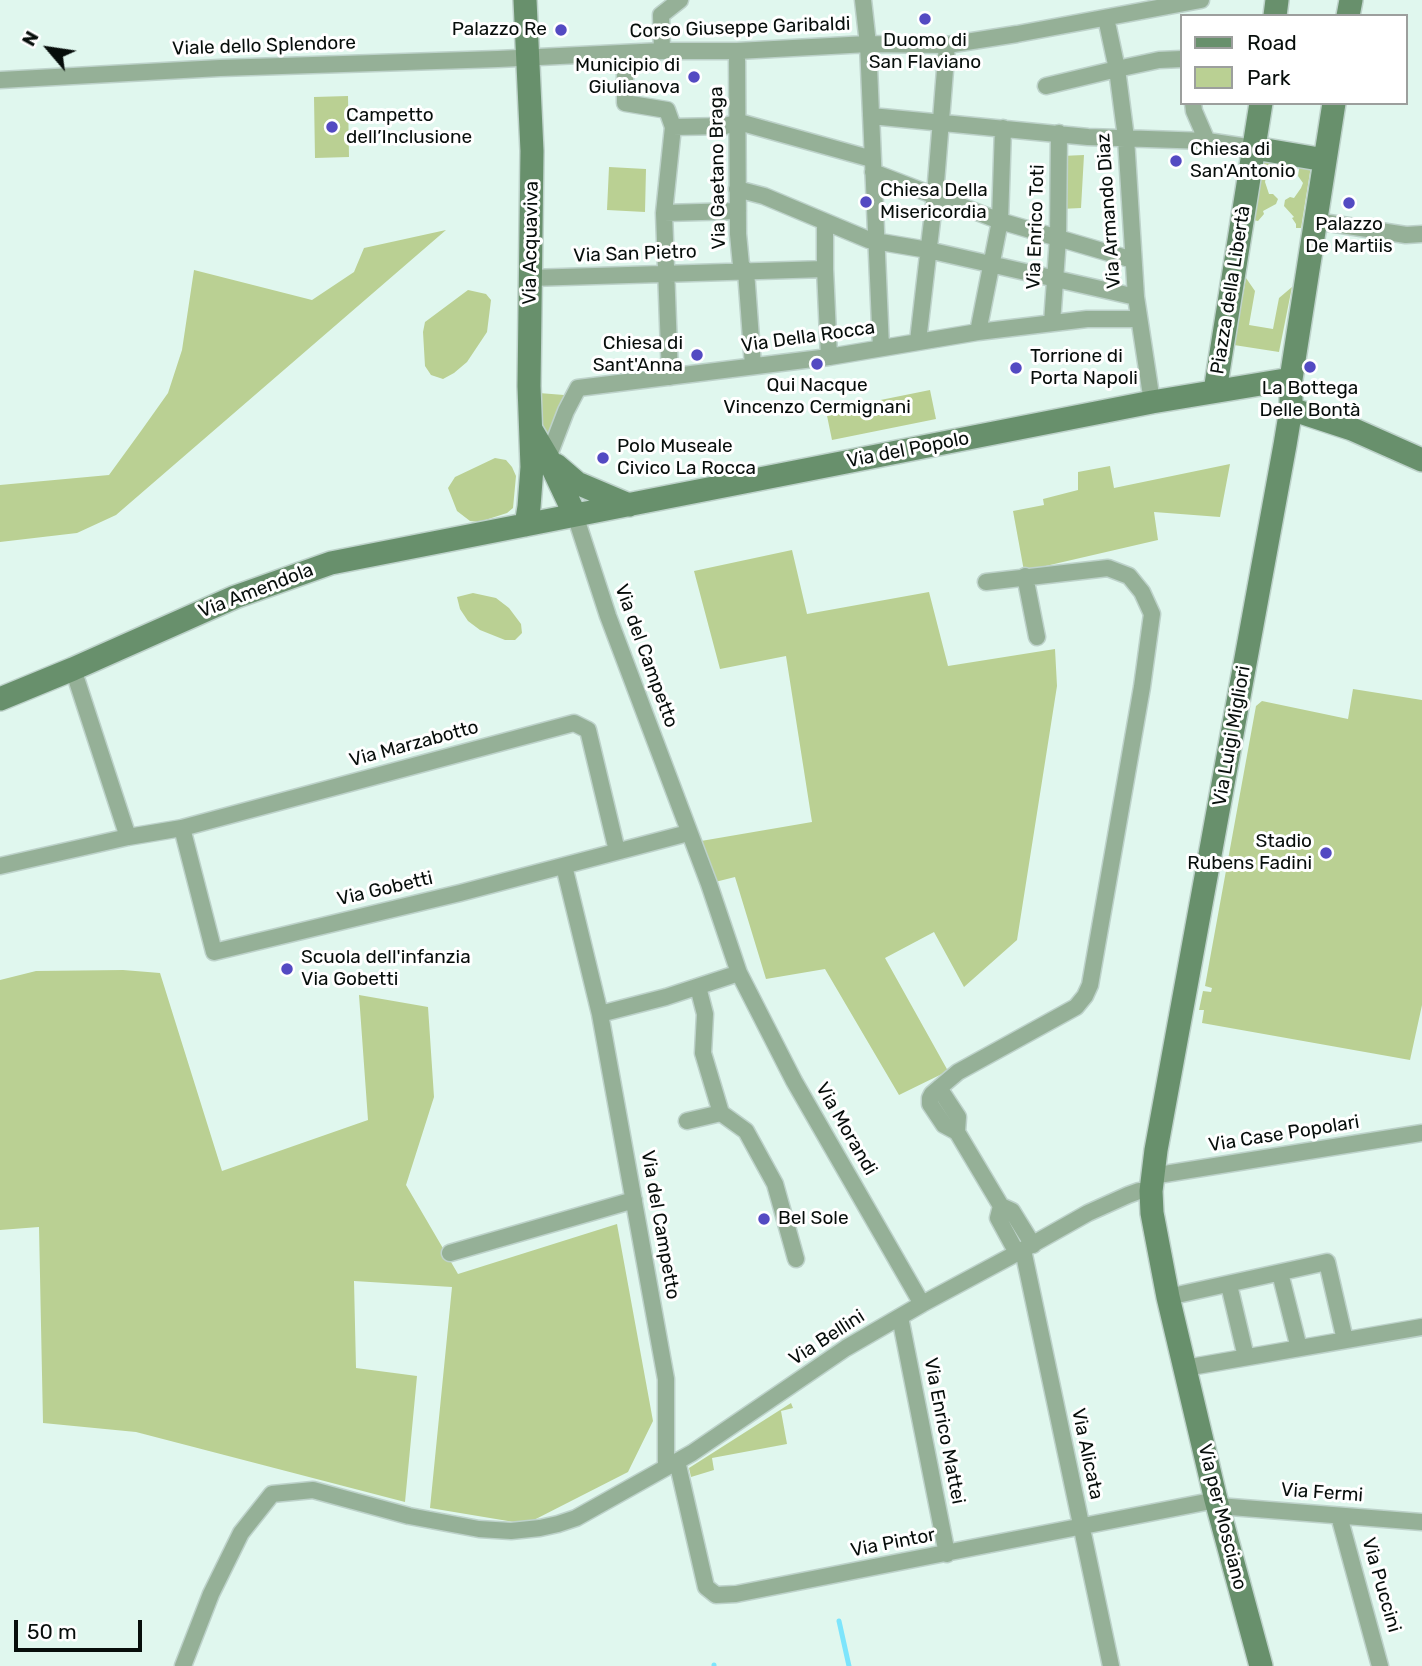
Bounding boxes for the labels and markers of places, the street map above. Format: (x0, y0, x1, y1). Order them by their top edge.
marker: Duomo di San Flaviano (917, 11, 933, 27)
place label: Palazzo Re (452, 19, 547, 41)
marker: Palazzo Re (553, 22, 569, 38)
place label: Duomo di San Flaviano (869, 30, 981, 74)
place label: Municipio di Giulianova (575, 55, 680, 99)
marker: Municipio di Giulianova (686, 69, 702, 85)
place label: Campetto dell’Inclusione (346, 105, 472, 149)
marker: Campetto dell’Inclusione (324, 119, 340, 135)
place label: Chiesa di San'Antonio (1190, 139, 1296, 183)
marker: Chiesa di San'Antonio (1168, 153, 1184, 169)
place label: Chiesa Della Misericordia (880, 180, 988, 224)
marker: Chiesa Della Misericordia (858, 194, 874, 210)
marker: Palazzo De Martiis (1341, 195, 1357, 211)
place label: Palazzo De Martiis (1305, 214, 1393, 258)
place label: Chiesa di Sant'Anna (593, 333, 683, 377)
place label: Torrione di Porta Napoli (1030, 346, 1138, 390)
marker: Chiesa di Sant'Anna (689, 347, 705, 363)
marker: Qui Nacque Vincenzo Cermignani (809, 356, 825, 372)
marker: La Bottega Delle Bontà (1302, 359, 1318, 375)
marker: Torrione di Porta Napoli (1008, 360, 1024, 376)
place label: Qui Nacque Vincenzo Cermignani (723, 375, 911, 419)
place label: La Bottega Delle Bontà (1259, 378, 1361, 422)
place label: Polo Museale Civico La Rocca (617, 436, 756, 480)
marker: Polo Museale Civico La Rocca (595, 450, 611, 466)
place label: Stadio Rubens Fadini (1187, 831, 1312, 875)
marker: Stadio Rubens Fadini (1318, 845, 1334, 861)
place label: Scuola dell'infanzia Via Gobetti (301, 947, 471, 991)
marker: Scuola dell'infanzia Via Gobetti (279, 961, 295, 977)
place label: Bel Sole (778, 1208, 849, 1230)
marker: Bel Sole (756, 1211, 772, 1227)

